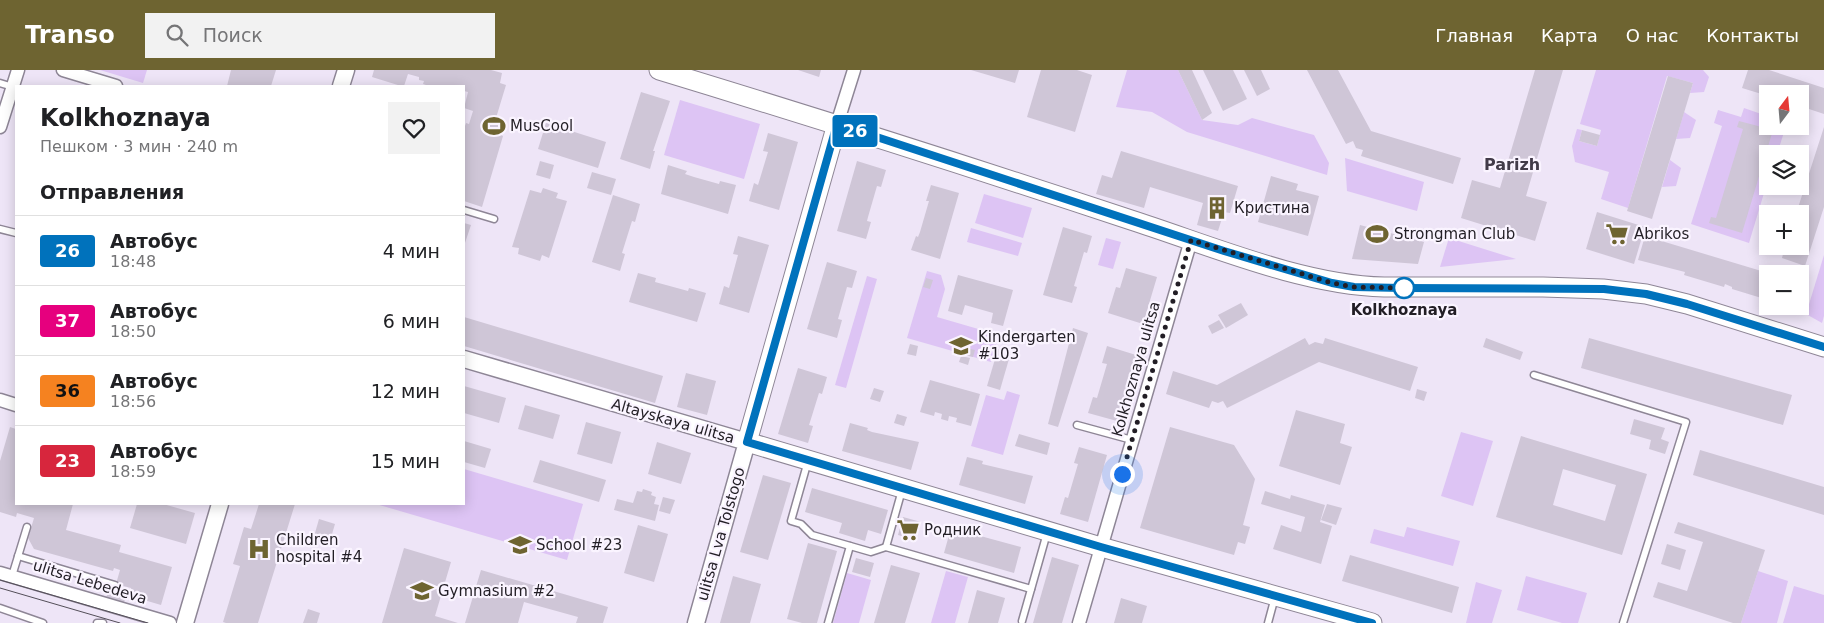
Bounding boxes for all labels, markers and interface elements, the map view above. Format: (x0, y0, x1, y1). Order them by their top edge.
search box (145, 13, 495, 58)
text: Transo (25, 21, 115, 49)
icon: search (163, 21, 191, 49)
text: Поиск (203, 24, 263, 46)
text: Главная (1435, 25, 1513, 46)
text: Карта (1541, 25, 1598, 46)
text: О нас (1626, 25, 1678, 46)
text: Контакты (1706, 25, 1799, 46)
north arrow (1759, 85, 1809, 135)
map controls (1759, 85, 1809, 315)
button: heart (388, 102, 440, 154)
text: Kolkhoznaya (40, 104, 211, 132)
sports icon: MusCool (481, 113, 507, 139)
line badge: 26 (832, 115, 878, 147)
place label: MusCool (510, 117, 573, 135)
text: 26 (842, 120, 868, 141)
text: Пешком · 3 мин · 240 m (40, 137, 238, 156)
button: layers (1759, 145, 1809, 195)
district label: Parizh (1484, 155, 1540, 174)
text: Отправления (40, 181, 184, 203)
building icon: Кристина (1204, 195, 1230, 221)
place label: Кристина (1234, 199, 1310, 217)
button: + (1759, 205, 1809, 255)
sports icon: Strongman Club (1364, 221, 1390, 247)
supermarket icon: Abrikos (1604, 221, 1630, 247)
place label: Strongman Club (1394, 225, 1515, 243)
place label: Abrikos (1634, 225, 1689, 243)
text: Автобус (110, 230, 198, 252)
text: 26 (55, 240, 80, 261)
text: 4 мин (383, 240, 440, 262)
text: 18:48 (110, 252, 156, 271)
button: − (1759, 265, 1809, 315)
marker: Kolkhoznaya (1393, 277, 1415, 299)
street label: Kolkhoznaya ulitsa (1108, 299, 1164, 439)
text: Автобус (110, 300, 198, 322)
place label: Kolkhoznaya (1351, 301, 1457, 319)
text: 37 (55, 310, 80, 331)
text: 6 мин (383, 310, 440, 332)
text: 18:50 (110, 322, 156, 341)
place label: Kindergarten #103 (978, 328, 1076, 363)
school or university icon: Kindergarten #103 (948, 333, 974, 359)
text: Автобус (110, 370, 198, 392)
text: 36 (55, 380, 80, 401)
text: 12 мин (371, 380, 440, 402)
text: 18:56 (110, 392, 156, 411)
street label: Altayskaya ulitsa (609, 395, 737, 447)
text: Автобус (110, 440, 198, 462)
text: 23 (55, 450, 80, 471)
text: 15 мин (371, 450, 440, 472)
text: 18:59 (110, 462, 156, 481)
your location (1110, 462, 1135, 487)
street label: ulitsa Lva Tolstogo (693, 465, 749, 603)
supermarket icon: Родник (895, 517, 921, 543)
place label: Родник (924, 521, 981, 539)
place label: Children hospital #4 (276, 531, 362, 566)
school or university icon: School #23 (507, 532, 533, 558)
hospital icon: Children hospital #4 (246, 536, 272, 562)
place label: School #23 (536, 536, 622, 554)
street label: ulitsa Lebedeva (31, 556, 149, 608)
school or university icon: Gymnasium #2 (409, 578, 435, 604)
place label: Gymnasium #2 (438, 582, 555, 600)

